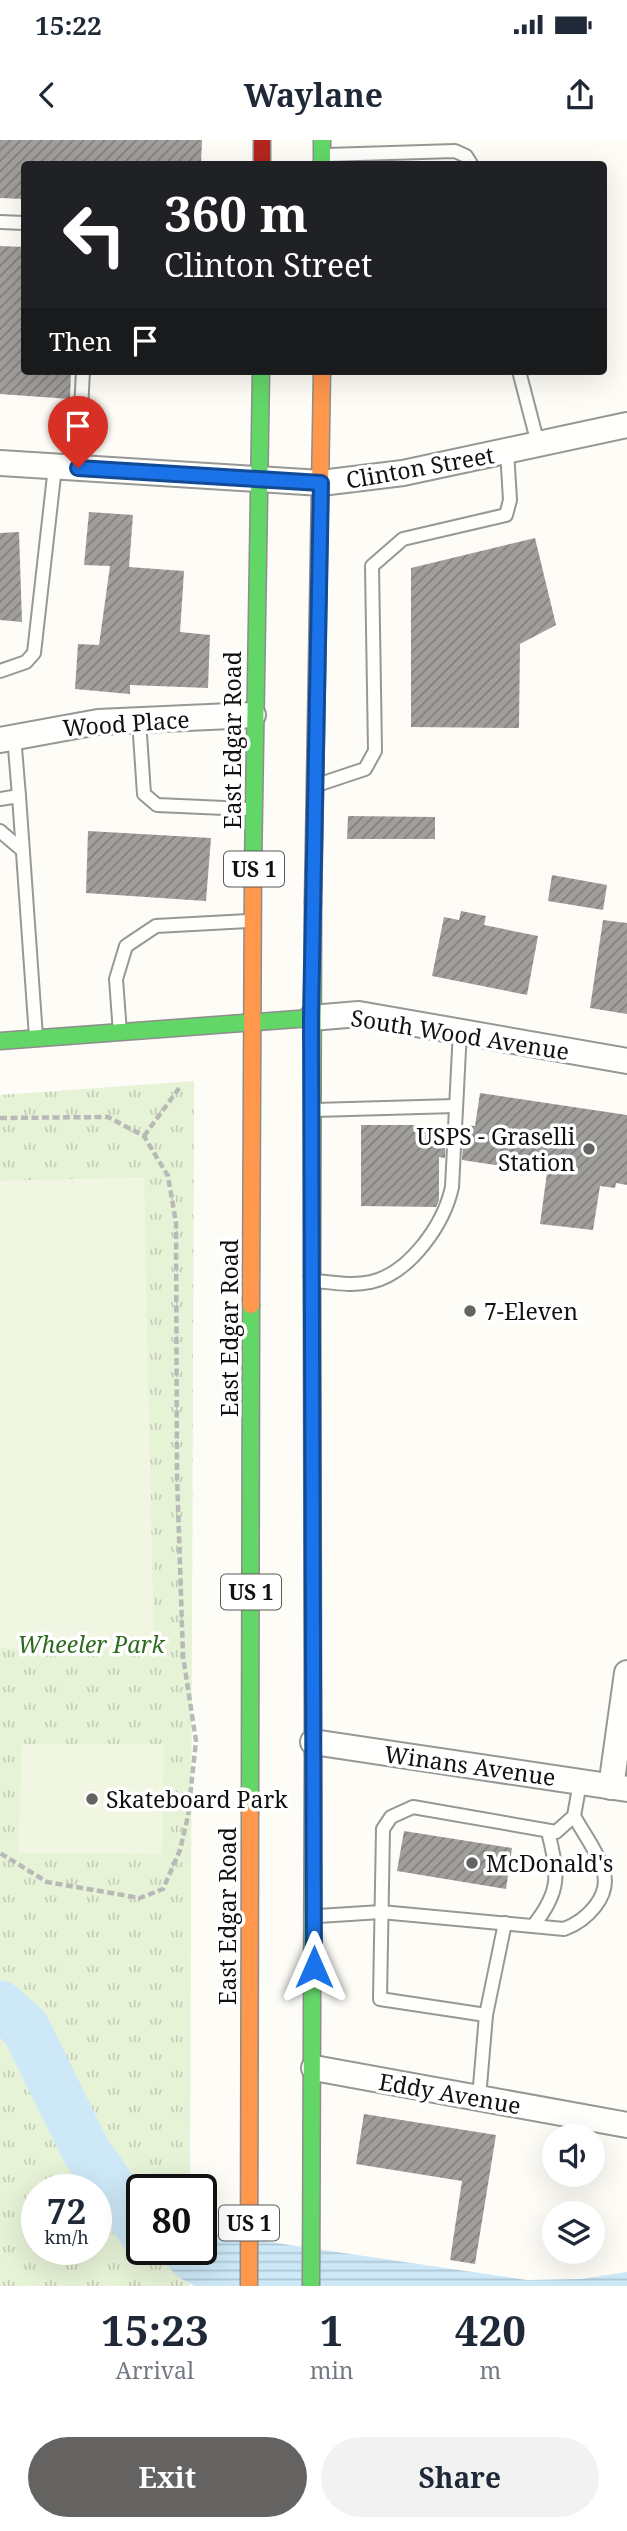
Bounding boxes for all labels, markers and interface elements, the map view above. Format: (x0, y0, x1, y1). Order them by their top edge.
text: 15:22 (35, 7, 102, 43)
text: Waylane (244, 73, 383, 116)
icon: back (28, 76, 66, 114)
icon: share (561, 76, 599, 114)
text: 360 m (164, 180, 308, 246)
icon: left (49, 189, 140, 280)
text: Clinton Street (164, 243, 372, 286)
icon: arrive (126, 322, 164, 360)
text: Then (49, 323, 112, 359)
pin (48, 396, 108, 468)
icon: arrive (59, 407, 97, 445)
street label: Clinton Street (343, 438, 497, 496)
street label: East Edgar Road (216, 651, 248, 829)
street label: Wood Place (62, 703, 190, 743)
road number: US 1 (224, 852, 284, 886)
street label: South Wood Avenue (349, 1001, 571, 1067)
place label: USPS - Graselli Station (416, 1120, 576, 1178)
marker: USPS - Graselli Station (581, 1141, 597, 1157)
street label: East Edgar Road (213, 1239, 245, 1417)
place label: 7-Eleven (484, 1295, 578, 1327)
marker: 7-Eleven (462, 1303, 478, 1319)
road number: US 1 (221, 1574, 281, 1610)
park label: Wheeler Park (18, 1628, 165, 1660)
street label: Winans Avenue (382, 1737, 558, 1793)
place label: Skateboard Park (106, 1783, 288, 1815)
marker: Skateboard Park (84, 1791, 100, 1807)
street label: East Edgar Road (211, 1827, 243, 2005)
place label: McDonald's (486, 1847, 613, 1879)
marker: McDonald's (464, 1855, 480, 1871)
position arrow (277, 1930, 351, 2004)
street label: Eddy Avenue (376, 2065, 524, 2121)
map controls (542, 2124, 605, 2264)
button: sound (542, 2124, 605, 2187)
speed limit sign: 80 (126, 2174, 217, 2265)
text: 72 (47, 2187, 86, 2234)
button: layers (542, 2201, 605, 2264)
road number: US 1 (219, 2206, 279, 2240)
text: km/h (44, 2225, 89, 2249)
text: 15:23 (101, 2301, 209, 2358)
text: 1 (320, 2301, 344, 2358)
text: 420 (455, 2301, 526, 2358)
text: Arrival (116, 2354, 194, 2386)
text: min (310, 2354, 354, 2386)
text: m (479, 2354, 501, 2386)
button: Exit (28, 2437, 307, 2517)
button: Share (321, 2437, 599, 2517)

